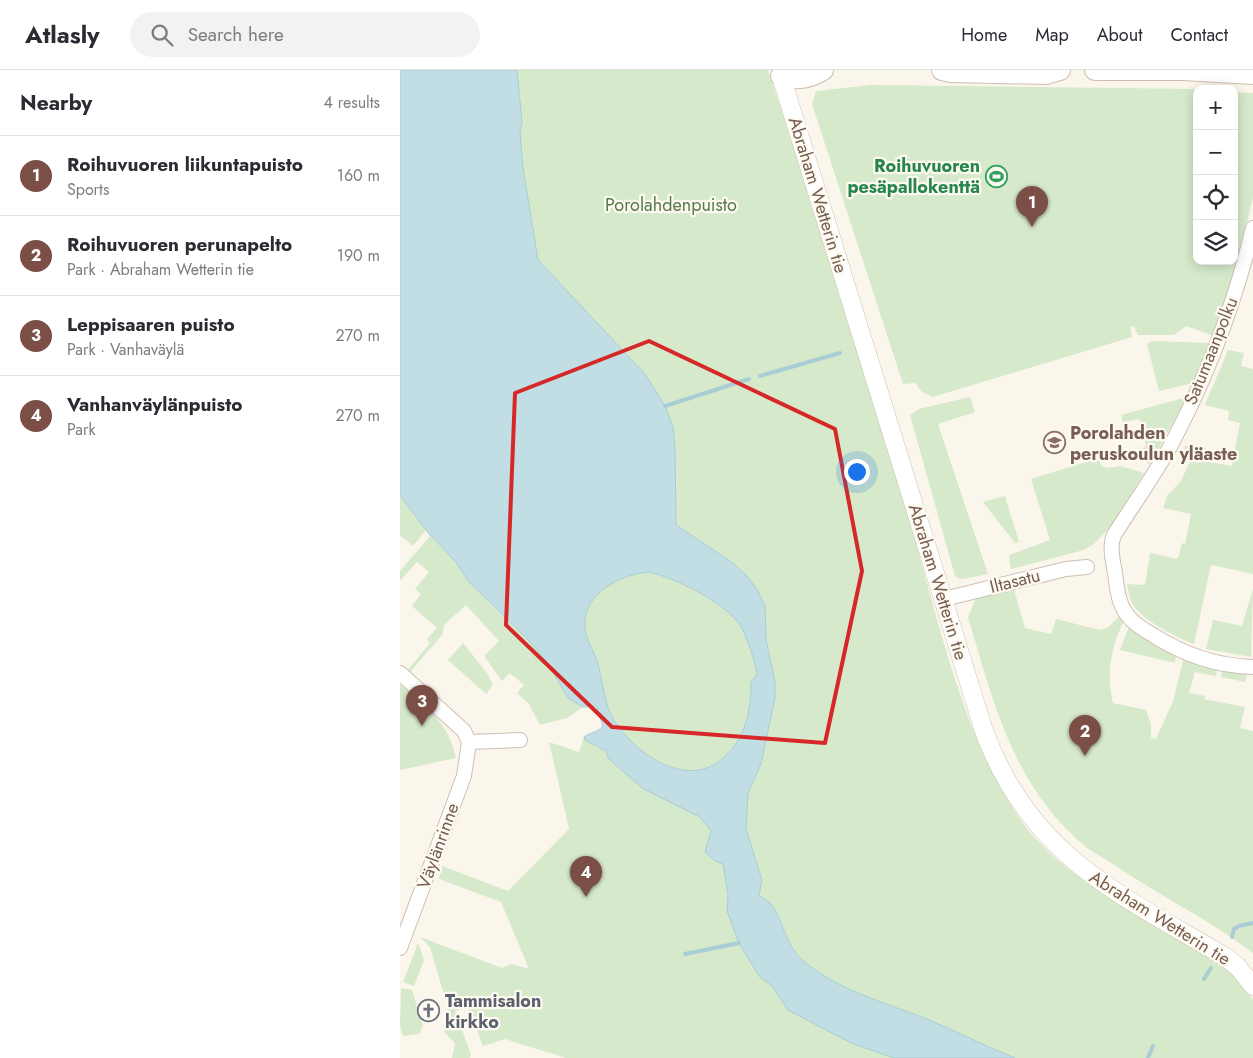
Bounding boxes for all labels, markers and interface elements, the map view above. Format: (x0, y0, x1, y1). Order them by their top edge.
search box (130, 12, 480, 57)
text: Atlasly (25, 17, 100, 52)
icon: search (148, 21, 176, 49)
text: Search here (188, 21, 284, 48)
text: Home (961, 22, 1007, 48)
text: Map (1035, 22, 1069, 48)
text: About (1097, 22, 1142, 48)
text: Contact (1170, 22, 1228, 48)
map controls (1193, 85, 1238, 265)
button: + (1193, 85, 1238, 130)
text: Nearby (20, 88, 92, 118)
text: 4 results (324, 91, 380, 114)
street label: Abraham Wetterin tie (782, 114, 854, 276)
button: − (1193, 130, 1238, 175)
text: Roihuvuoren liikuntapuisto (67, 151, 303, 178)
place label: Roihuvuoren pesäpallokenttä (847, 153, 980, 200)
text: 1 (32, 164, 40, 187)
text: 160 m (337, 164, 380, 187)
sports icon: Roihuvuoren pesäpallokenttä (984, 164, 1008, 188)
button: locate (1193, 175, 1238, 220)
text: Sports (67, 178, 109, 201)
pin: 1 (1016, 186, 1048, 227)
park label: Porolahdenpuisto (605, 192, 737, 218)
button: layers (1193, 220, 1238, 265)
text: Roihuvuoren perunapelto (67, 231, 292, 258)
text: 2 (31, 244, 41, 267)
text: 190 m (337, 244, 380, 267)
text: Park · Abraham Wetterin tie (67, 258, 254, 281)
street label: Satumaanpolku (1177, 293, 1245, 409)
text: Leppisaaren puisto (67, 311, 235, 338)
text: 3 (31, 324, 41, 347)
text: 270 m (336, 324, 380, 347)
text: Park · Vanhaväylä (67, 338, 184, 361)
text: Vanhanväylänpuisto (67, 391, 242, 418)
text: 4 (30, 404, 42, 427)
text: 270 m (336, 404, 380, 427)
text: Park (67, 418, 96, 441)
place label: Porolahden peruskoulun yläaste (1070, 420, 1237, 467)
school or university icon: Porolahden peruskoulun yläaste (1042, 431, 1066, 455)
your location (844, 459, 870, 485)
street label: Abraham Wetterin tie (902, 501, 974, 663)
street label: Iltasatu (987, 562, 1043, 600)
pin: 3 (406, 685, 438, 726)
pin: 2 (1069, 715, 1101, 756)
street label: Väylänrinne (410, 799, 466, 893)
pin: 4 (570, 856, 602, 897)
street label: Abraham Wetterin tie (1084, 864, 1236, 972)
place label: Tammisalon kirkko (445, 988, 541, 1035)
church icon: Tammisalon kirkko (417, 999, 441, 1023)

